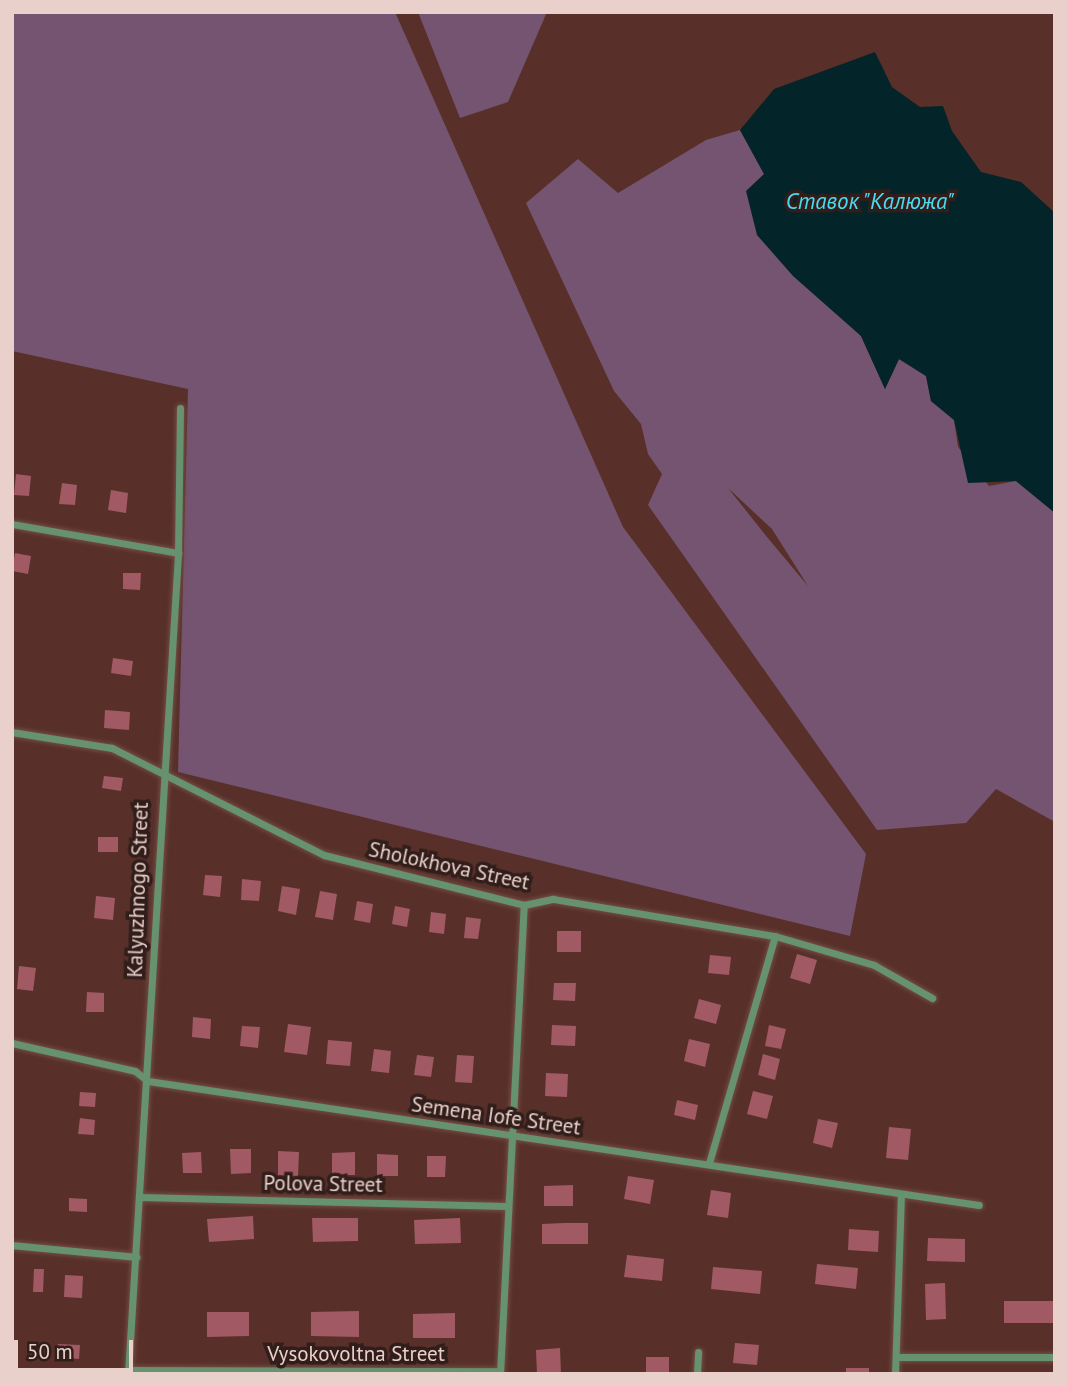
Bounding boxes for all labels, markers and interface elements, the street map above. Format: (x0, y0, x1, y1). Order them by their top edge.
water label: Ставок "Калюжа" (785, 187, 955, 215)
street label: Kalyuzhnogo Street (122, 802, 154, 978)
street label: Sholokhova Street (366, 837, 532, 895)
street label: Semena Iofe Street (410, 1092, 582, 1140)
street label: Polova Street (263, 1170, 383, 1198)
scale bar (18, 1326, 136, 1370)
text: 50 m (27, 1338, 73, 1365)
street label: Vysokovoltna Street (267, 1341, 445, 1367)

